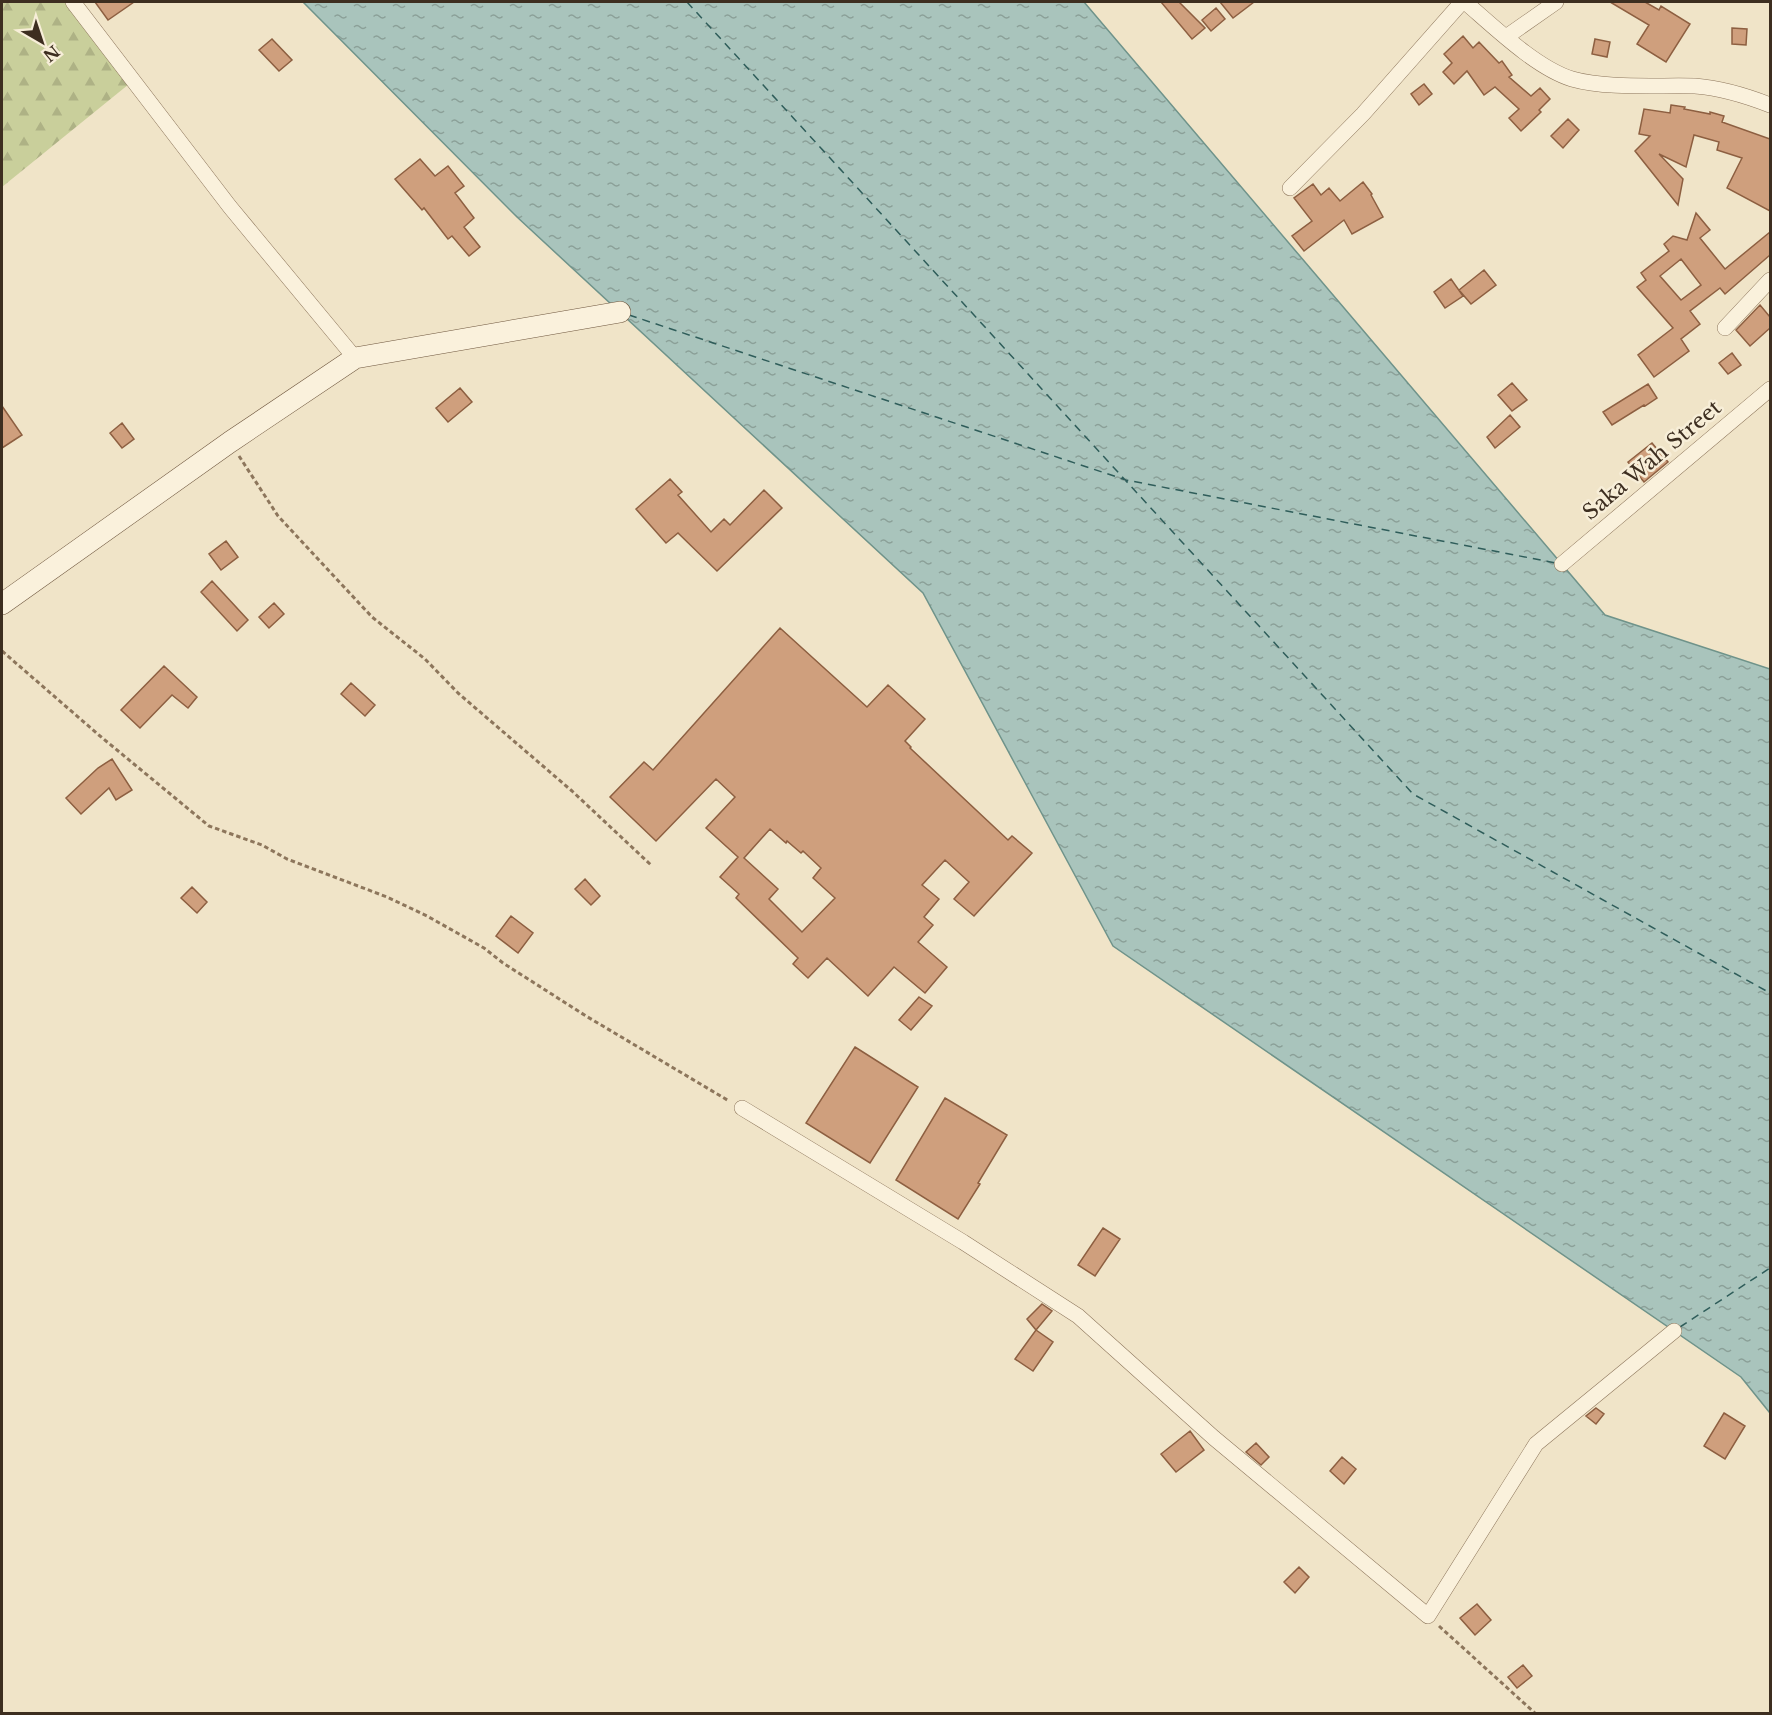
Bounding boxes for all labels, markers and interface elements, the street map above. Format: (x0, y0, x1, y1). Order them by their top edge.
north arrow (12, 12, 72, 72)
text: N (39, 41, 64, 66)
street label: Saka Wah Street (1577, 394, 1727, 526)

